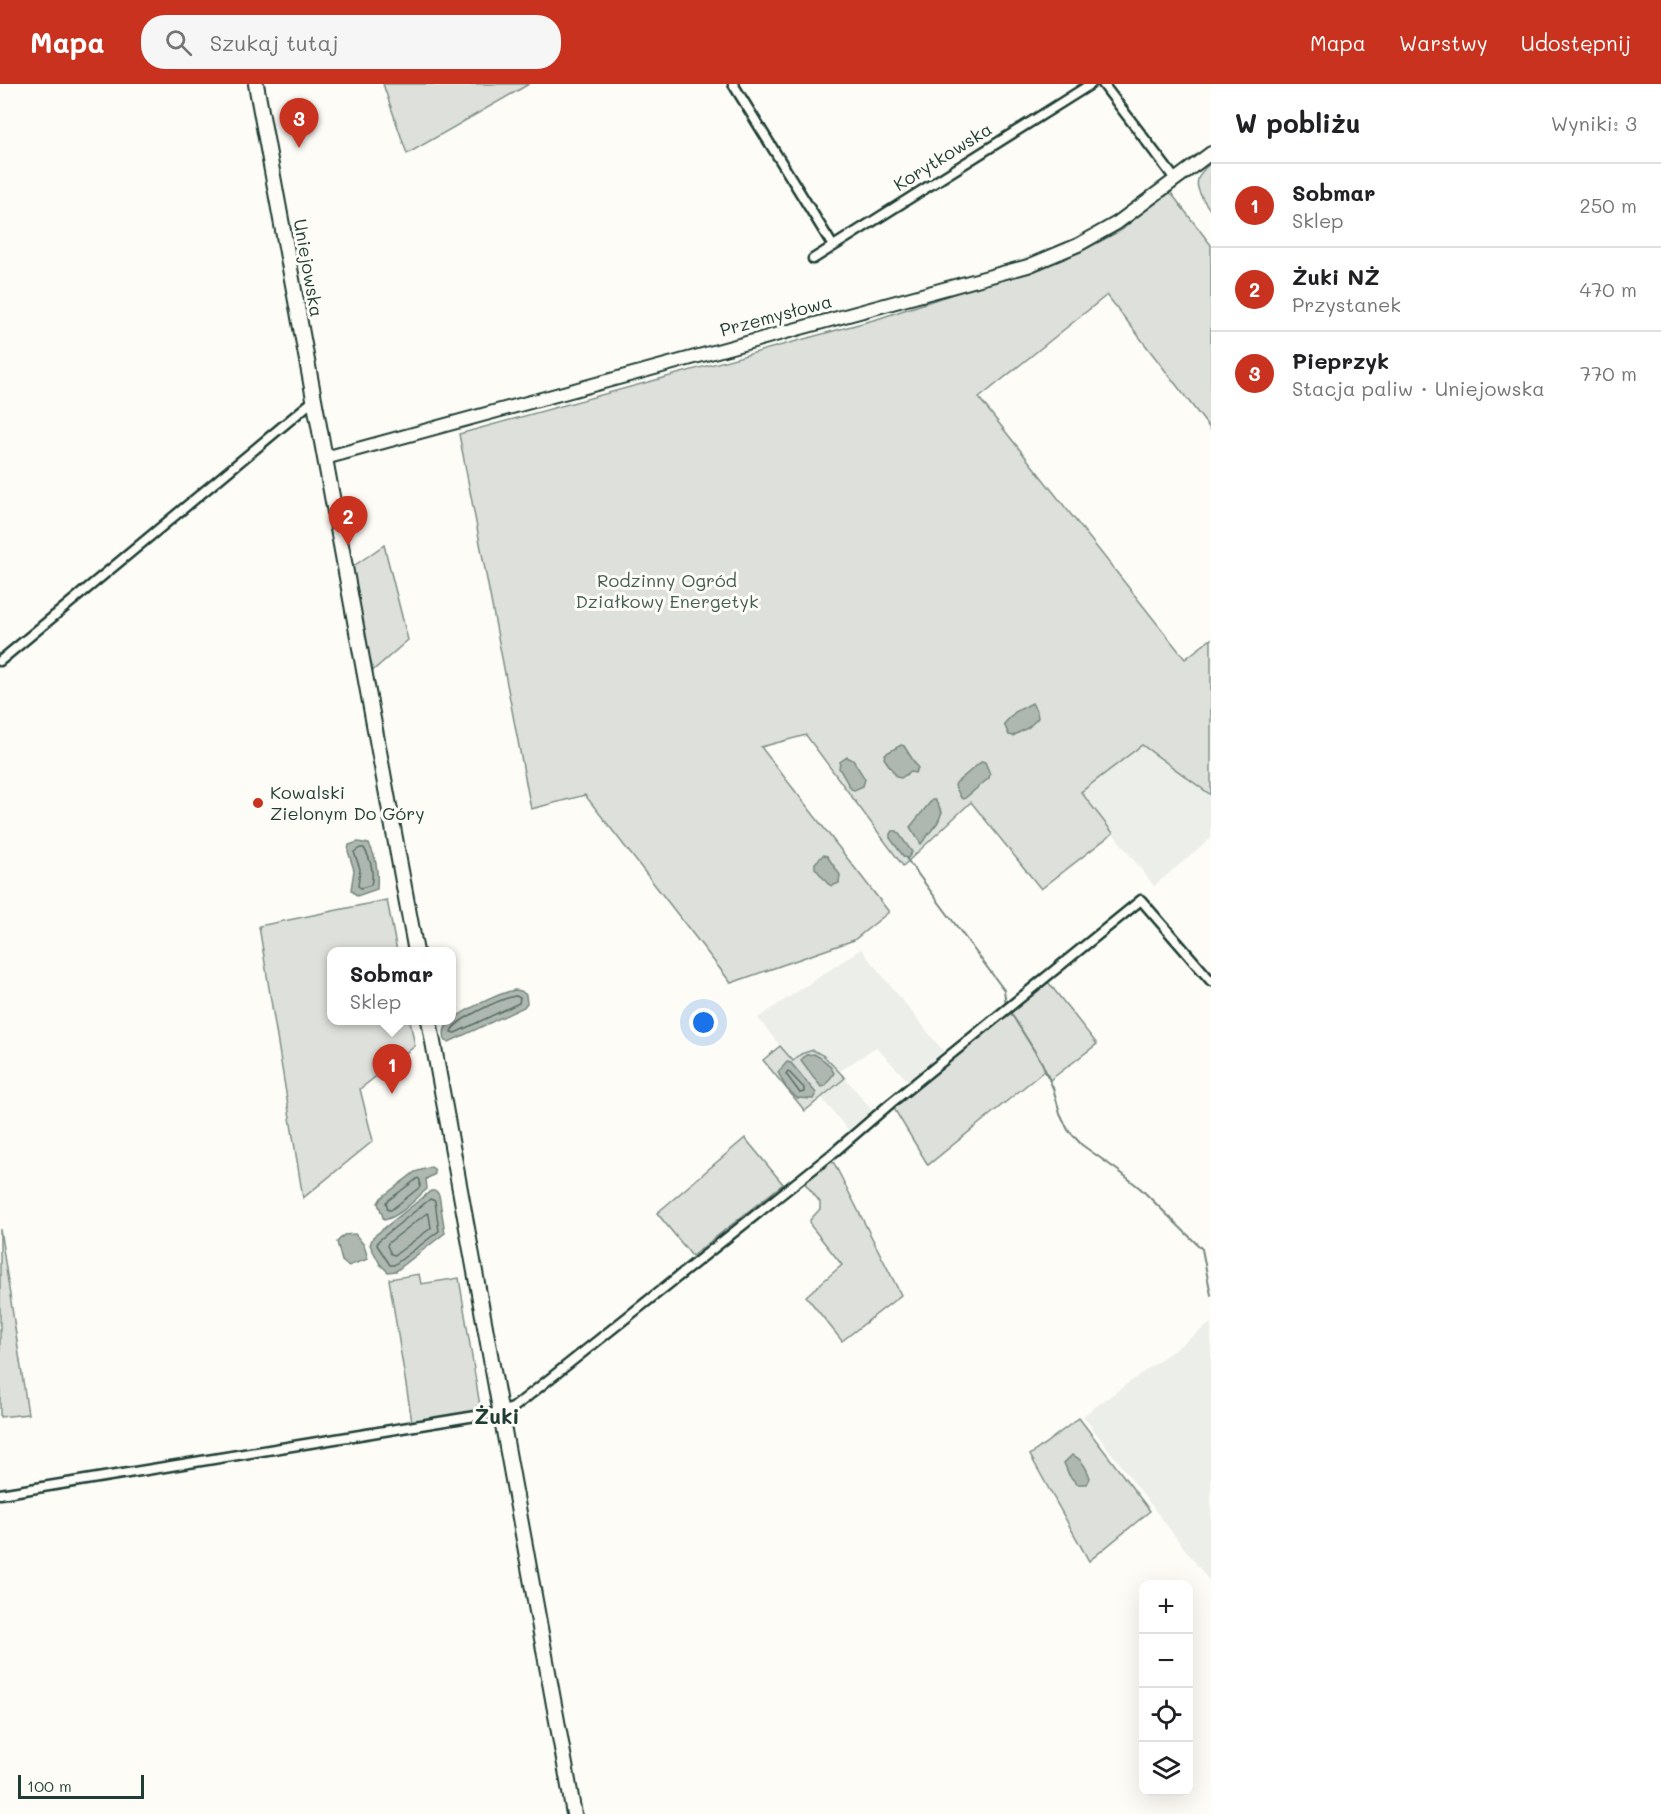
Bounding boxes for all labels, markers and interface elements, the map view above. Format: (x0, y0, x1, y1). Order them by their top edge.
search box (141, 15, 561, 69)
text: Mapa (30, 24, 105, 60)
icon: search (162, 26, 195, 59)
text: Szukaj tutaj (210, 28, 339, 57)
text: Mapa (1310, 29, 1366, 56)
text: Warstwy (1399, 29, 1488, 56)
text: Udostępnij (1521, 29, 1631, 56)
pin: 3 (280, 98, 318, 148)
text: W pobliżu (1235, 106, 1361, 140)
text: Wyniki: 3 (1551, 110, 1637, 136)
street label: Korytkowska (889, 116, 996, 196)
text: Sobmar (1292, 178, 1376, 207)
text: 1 (1250, 192, 1259, 218)
text: 250 m (1580, 192, 1637, 218)
text: Sklep (1292, 207, 1344, 233)
street label: Uniejowska (289, 217, 329, 319)
text: Żuki NŻ (1292, 262, 1380, 291)
text: 2 (1249, 276, 1260, 302)
text: 470 m (1579, 276, 1637, 302)
street label: Przemysłowa (717, 289, 834, 342)
text: Przystanek (1292, 291, 1401, 317)
text: Pieprzyk (1292, 346, 1389, 375)
text: 3 (1249, 360, 1261, 386)
text: 770 m (1580, 360, 1637, 386)
text: Stacja paliw · Uniejowska (1292, 375, 1545, 401)
pin: 2 (328, 496, 368, 546)
park label: Rodzinny Ogród Działkowy Energetyk (576, 568, 758, 613)
place label: Kowalski Zielonym Do Góry (270, 780, 425, 825)
marker: Kowalski Zielonym Do Góry (251, 796, 265, 810)
popup (327, 947, 456, 1025)
text: Sobmar (350, 959, 433, 988)
text: Sklep (350, 988, 401, 1014)
your location (689, 1008, 718, 1037)
pin: 1 (372, 1044, 412, 1094)
district label: Żuki (474, 1402, 520, 1429)
map controls (1139, 1580, 1193, 1796)
button: + (1139, 1580, 1193, 1634)
button: − (1139, 1634, 1193, 1688)
button: locate (1139, 1688, 1193, 1742)
button: layers (1139, 1742, 1193, 1796)
scale bar (18, 1772, 144, 1800)
text: 100 m (27, 1775, 72, 1796)

